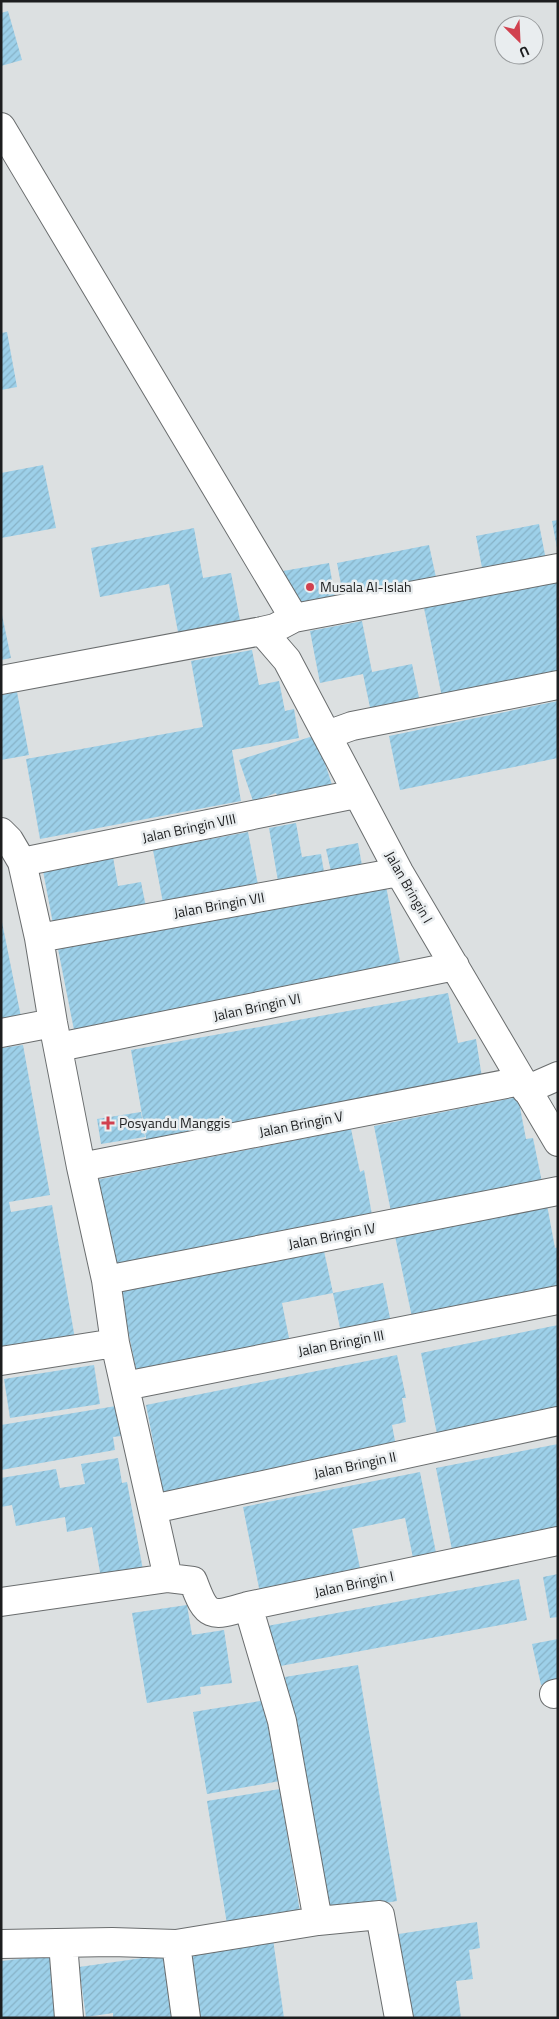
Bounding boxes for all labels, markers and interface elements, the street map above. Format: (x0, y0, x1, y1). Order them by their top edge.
north arrow (494, 15, 544, 65)
text: U (516, 41, 533, 64)
place label: Musala Al-Islah (320, 576, 411, 597)
marker: Musala Al-Islah (304, 581, 316, 593)
street label: Jalan Bringin VIII (140, 807, 238, 848)
street label: Jalan Bringin I (380, 847, 439, 927)
street label: Jalan Bringin VII (172, 886, 266, 923)
street label: Jalan Bringin VI (211, 987, 302, 1026)
street label: Jalan Bringin V (257, 1105, 345, 1142)
place label: Posyandu Manggis (119, 1112, 230, 1133)
marker: Posyandu Manggis (101, 1116, 115, 1130)
street label: Jalan Bringin IV (287, 1217, 377, 1254)
street label: Jalan Bringin III (296, 1324, 386, 1361)
street label: Jalan Bringin II (312, 1446, 398, 1483)
street label: Jalan Bringin I (312, 1565, 395, 1602)

